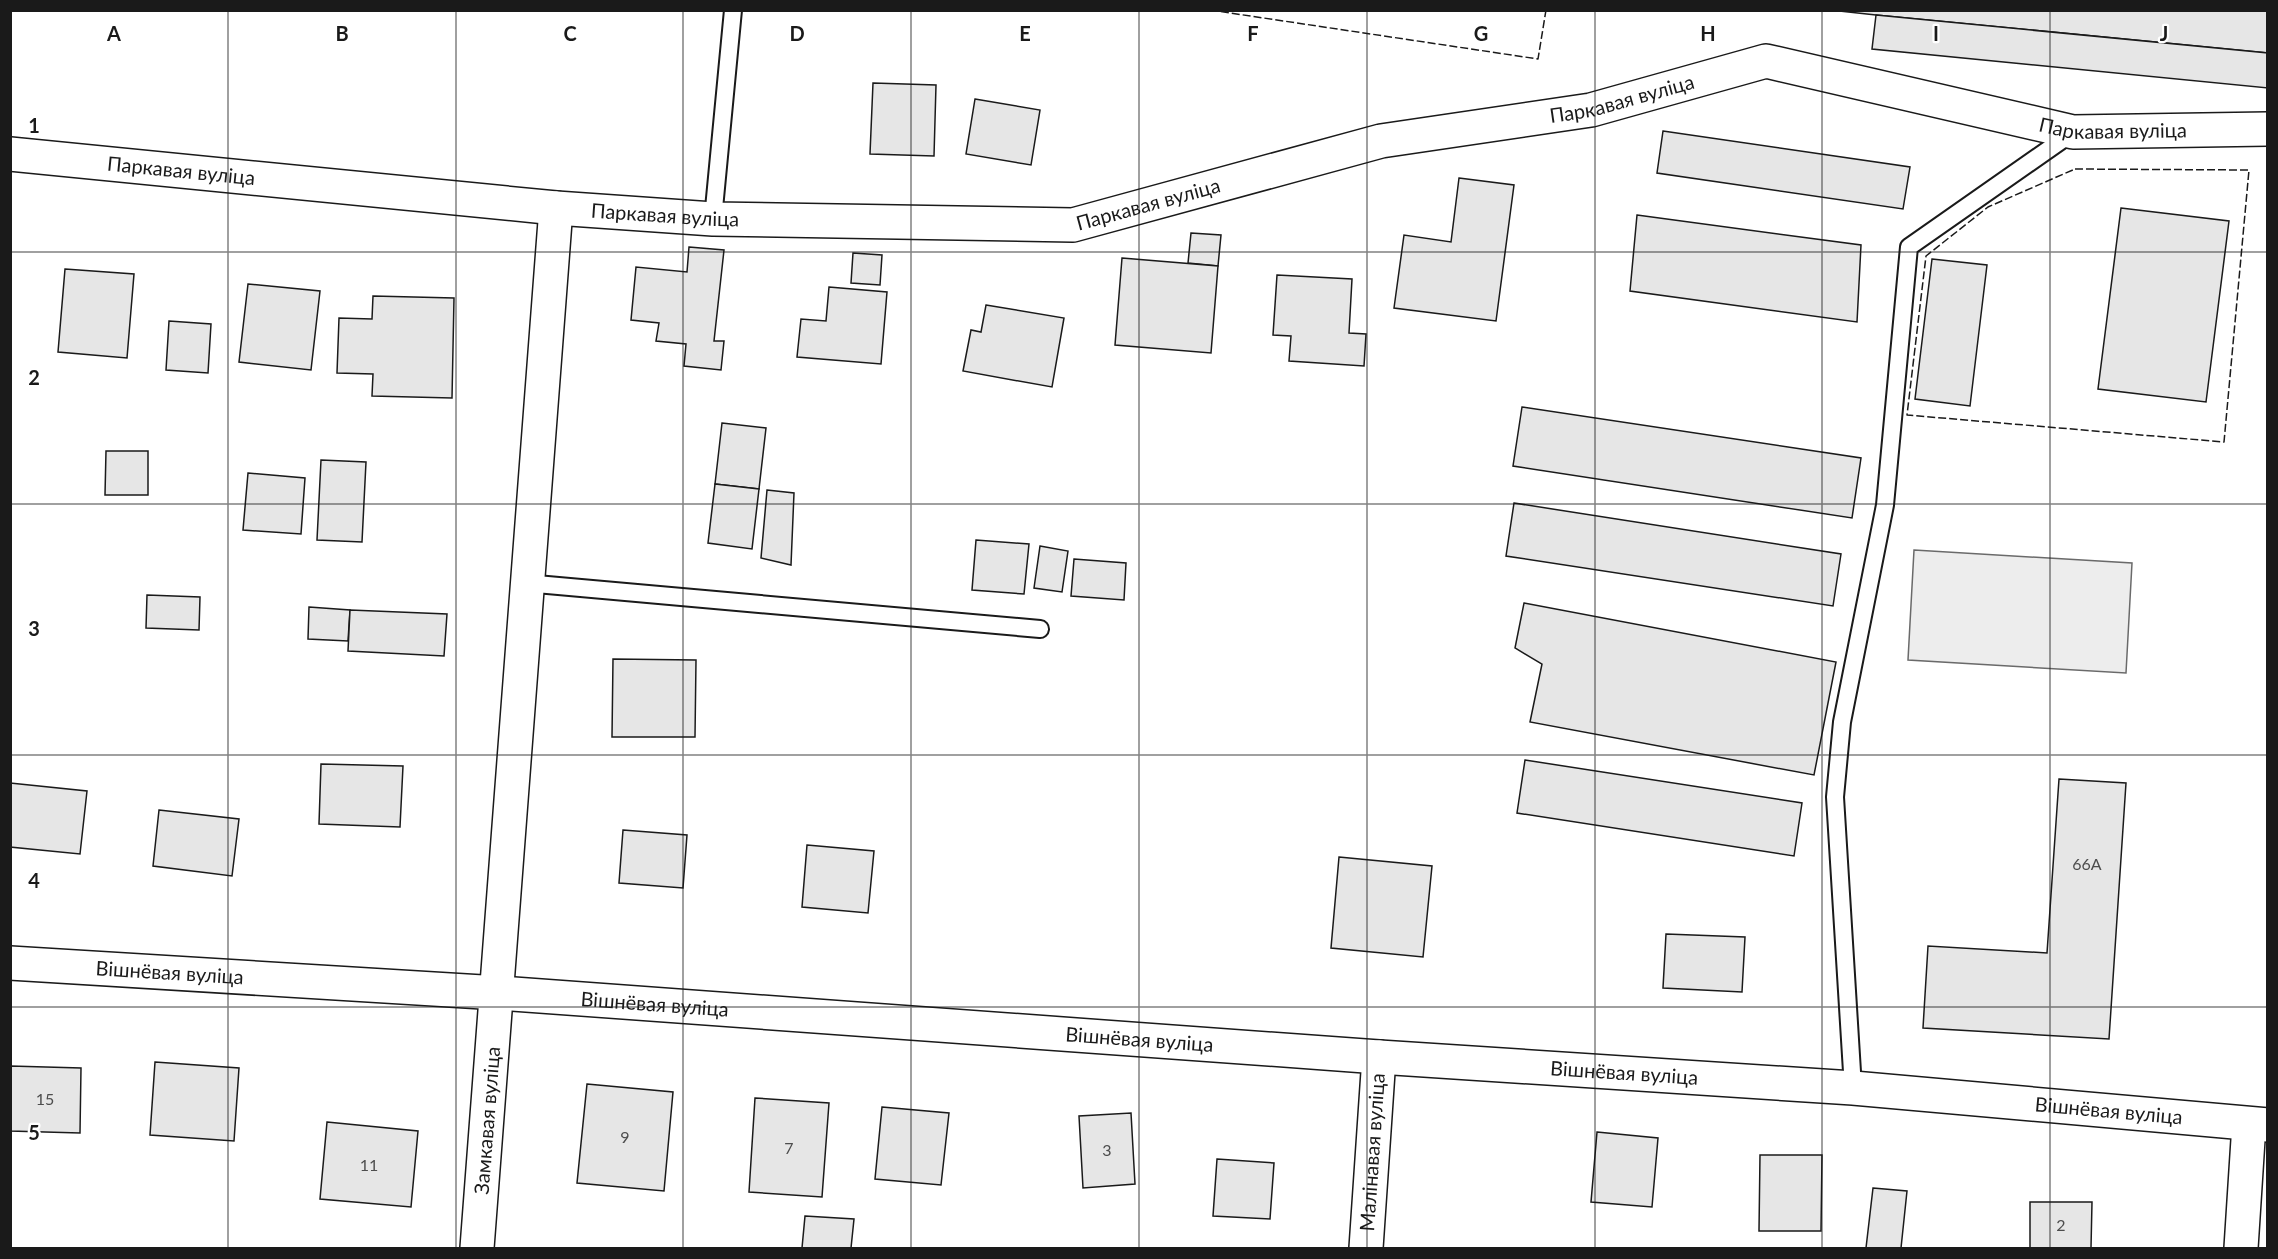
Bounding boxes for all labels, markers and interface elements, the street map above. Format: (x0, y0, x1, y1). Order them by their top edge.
text: A (106, 21, 121, 45)
text: B (335, 21, 349, 45)
text: C (563, 21, 577, 45)
text: D (789, 21, 805, 45)
text: E (1019, 21, 1031, 45)
text: F (1247, 21, 1259, 45)
text: G (1474, 21, 1488, 45)
text: H (1700, 21, 1716, 45)
text: I (1933, 21, 1939, 45)
text: J (2160, 21, 2168, 45)
street label: Паркавая вуліца (1548, 69, 1697, 127)
street label: Паркавая вуліца (2037, 112, 2187, 143)
text: 1 (28, 113, 40, 137)
street label: Паркавая вуліца (106, 151, 256, 189)
street label: Паркавая вуліца (1073, 172, 1223, 235)
street label: Паркавая вуліца (590, 197, 739, 230)
text: 2 (28, 365, 40, 389)
text: 3 (28, 616, 40, 640)
house number: 66А (2072, 854, 2102, 873)
text: 4 (28, 868, 40, 892)
street label: Вішнёвая вуліца (95, 955, 245, 988)
street label: Вішнёвая вуліца (580, 986, 730, 1021)
street label: Вішнёвая вуліца (1065, 1021, 1214, 1056)
street label: Замкавая вуліца (468, 1046, 504, 1195)
street label: Вішнёвая вуліца (1550, 1055, 1699, 1089)
street label: Малінавая вуліца (1354, 1072, 1389, 1232)
house number: 15 (36, 1089, 54, 1108)
street label: Вішнёвая вуліца (2034, 1091, 2184, 1128)
text: 5 (28, 1120, 40, 1144)
house number: 9 (620, 1127, 630, 1146)
house number: 7 (784, 1138, 794, 1157)
house number: 3 (1102, 1140, 1112, 1159)
house number: 11 (360, 1155, 378, 1174)
house number: 2 (2056, 1215, 2066, 1234)

